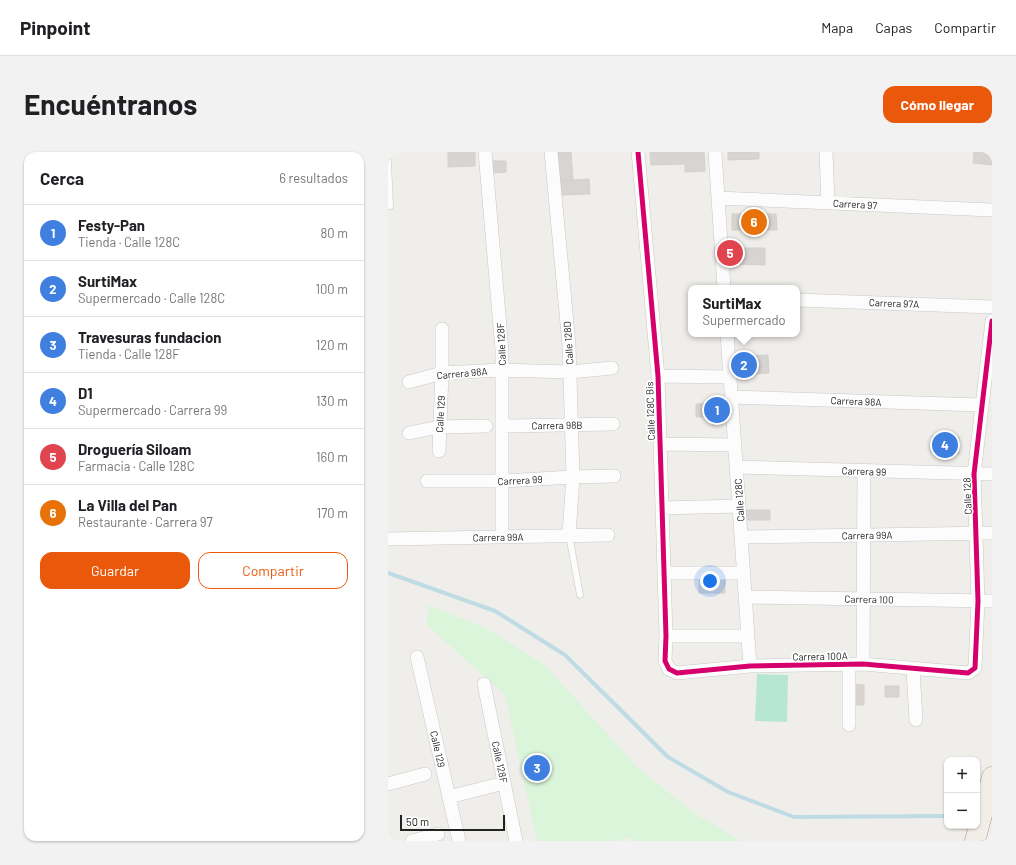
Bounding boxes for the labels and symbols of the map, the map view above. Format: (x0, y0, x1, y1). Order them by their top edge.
street label: Carrera 97 (833, 197, 878, 211)
pin: 6 (741, 207, 767, 237)
pin: 5 (717, 238, 743, 268)
street label: Carrera 97A (869, 296, 919, 310)
street label: Calle 128D (561, 321, 575, 365)
street label: Calle 128F (494, 322, 508, 366)
pin: 2 (731, 350, 757, 380)
street label: Carrera 98A (436, 365, 488, 381)
street label: Calle 128C Bis (643, 381, 657, 441)
street label: Carrera 98A (830, 394, 882, 408)
street label: Calle 129 (433, 395, 447, 433)
pin: 1 (704, 395, 730, 425)
street label: Carrera 98B (531, 419, 583, 431)
pin: 4 (932, 430, 958, 460)
street label: Carrera 99 (841, 464, 887, 478)
street label: Carrera 99 (497, 473, 543, 487)
street label: Calle 128 (960, 477, 974, 515)
street label: Calle 128C (732, 478, 746, 522)
street label: Carrera 99A (841, 529, 893, 541)
street label: Carrera 99A (472, 531, 524, 543)
your location (700, 571, 720, 591)
street label: Carrera 100 (844, 593, 894, 605)
street label: Carrera 100A (792, 650, 848, 662)
street label: Calle 129 (428, 730, 448, 768)
street label: Calle 128F (490, 740, 510, 784)
pin: 3 (524, 753, 550, 783)
scale bar (400, 813, 505, 832)

